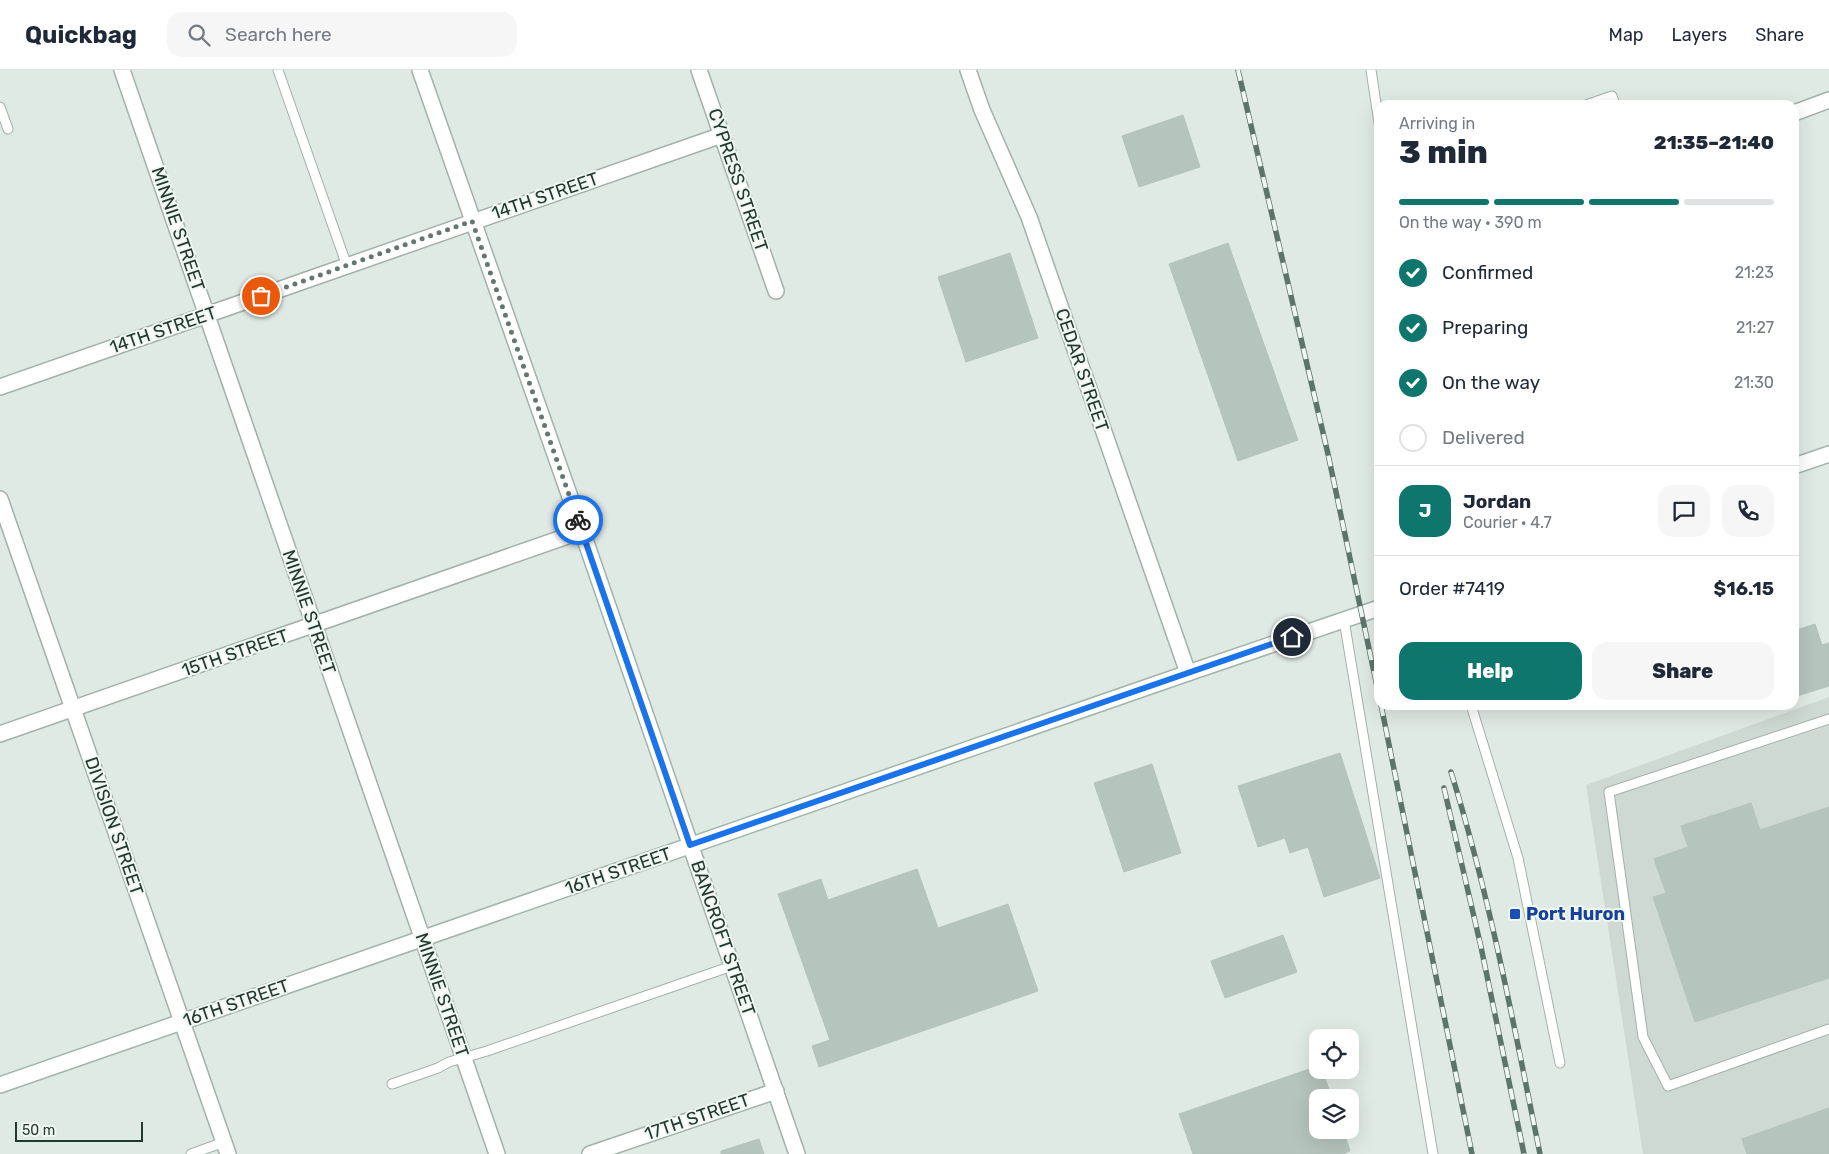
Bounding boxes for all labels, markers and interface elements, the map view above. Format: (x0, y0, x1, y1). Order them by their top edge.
search box (167, 12, 517, 57)
text: Quickbag (25, 21, 137, 49)
icon: search (185, 21, 213, 49)
text: Search here (225, 23, 332, 46)
text: Map (1609, 24, 1644, 46)
text: Layers (1672, 24, 1727, 46)
text: Share (1755, 24, 1804, 46)
street label: CYPRESS STREET (703, 106, 773, 254)
text: Arriving in (1399, 114, 1475, 133)
text: 21:35–21:40 (1654, 131, 1774, 154)
text: 3 min (1399, 133, 1488, 171)
street label: MINNIE STREET (146, 164, 210, 294)
street label: 14TH STREET (489, 167, 601, 225)
text: On the way · 390 m (1399, 213, 1542, 232)
icon: check (1399, 259, 1427, 287)
text: Confirmed (1442, 261, 1533, 284)
text: 21:23 (1735, 263, 1774, 282)
pin (240, 275, 282, 317)
icon: bag (247, 282, 275, 310)
street label: 14TH STREET (107, 301, 219, 359)
street label: CEDAR STREET (1051, 306, 1113, 434)
icon: check (1399, 314, 1427, 342)
text: Preparing (1442, 316, 1528, 339)
text: 21:27 (1736, 318, 1774, 337)
icon: check (1399, 369, 1427, 397)
text: On the way (1442, 371, 1540, 394)
text: 21:30 (1734, 373, 1774, 392)
text: Delivered (1442, 426, 1525, 449)
button: chat (1658, 485, 1710, 537)
button: phone (1722, 485, 1774, 537)
text: Jordan (1463, 490, 1531, 513)
courier (553, 495, 603, 545)
text: J (1419, 499, 1431, 522)
icon: bike (564, 506, 592, 534)
text: Courier · 4.7 (1463, 513, 1552, 532)
street label: MINNIE STREET (277, 547, 341, 677)
text: Order #7419 (1399, 577, 1505, 600)
text: $16.15 (1714, 577, 1774, 600)
pin (1271, 616, 1313, 658)
icon: home (1278, 623, 1306, 651)
street label: 15TH STREET (179, 624, 291, 682)
button: Help (1399, 642, 1582, 700)
button: Share (1592, 642, 1774, 700)
street label: DIVISION STREET (80, 754, 148, 898)
street label: 16TH STREET (562, 843, 674, 899)
street label: BANCROFT STREET (686, 857, 760, 1019)
place label: Port Huron (1526, 903, 1625, 925)
marker: Port Huron (1508, 907, 1522, 921)
street label: MINNIE STREET (410, 930, 474, 1060)
street label: 16TH STREET (180, 975, 292, 1031)
map controls (1309, 1029, 1359, 1139)
button: locate (1309, 1029, 1359, 1079)
street label: 17TH STREET (641, 1089, 753, 1145)
button: layers (1309, 1089, 1359, 1139)
scale bar (15, 1119, 142, 1142)
text: 50 m (22, 1122, 55, 1139)

